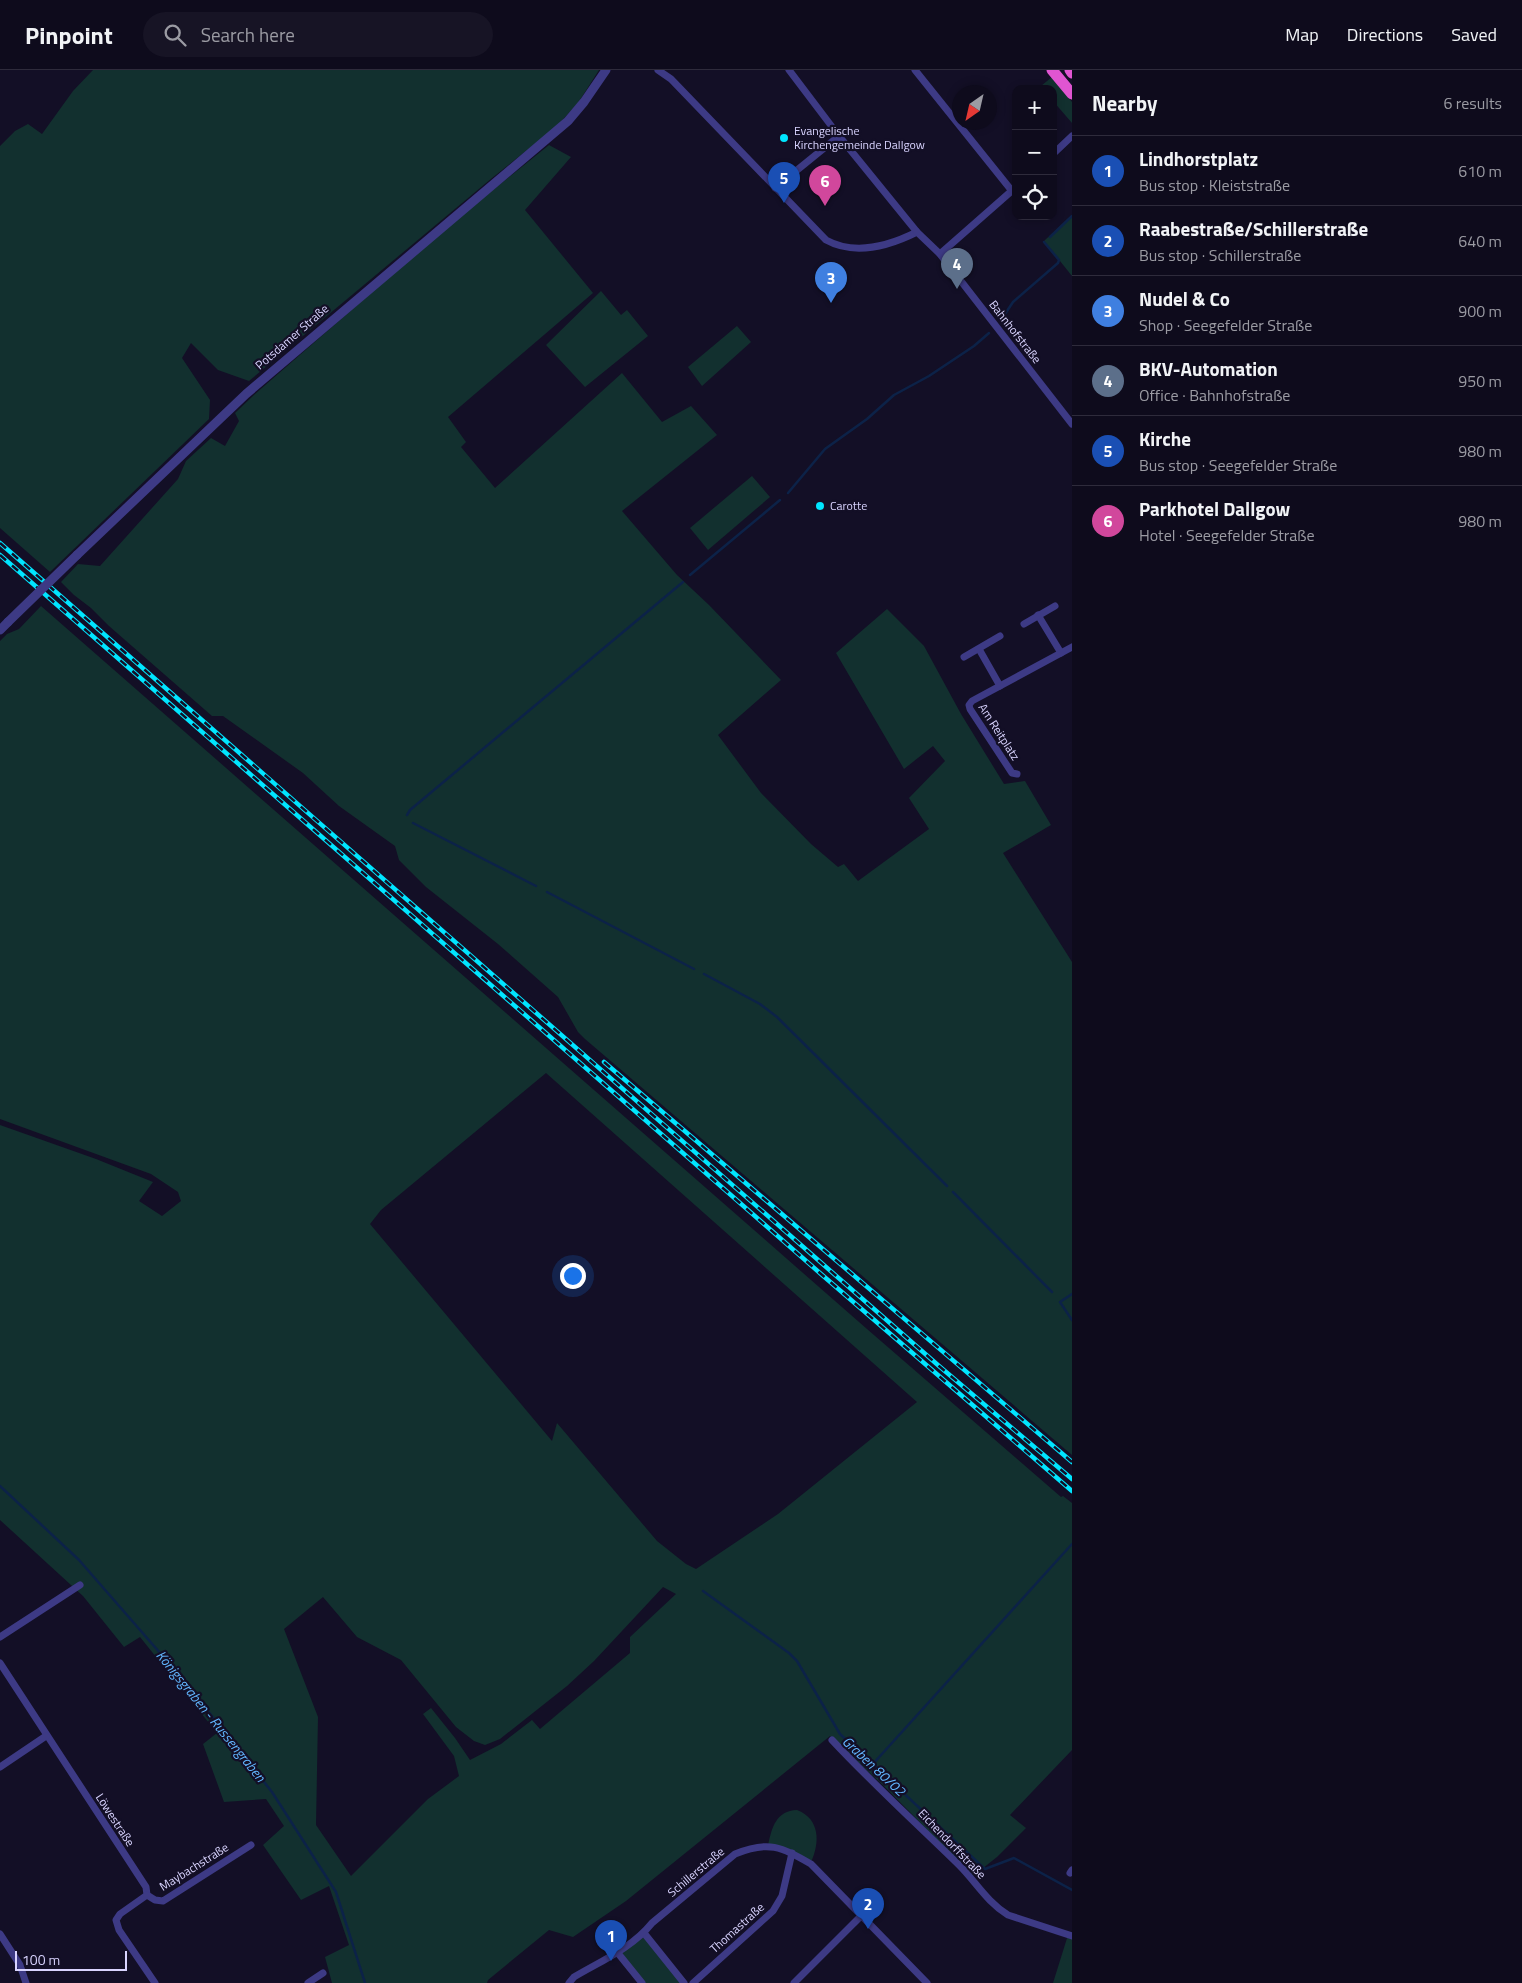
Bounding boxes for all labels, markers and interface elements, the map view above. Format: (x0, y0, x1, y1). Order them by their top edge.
search box (143, 12, 493, 57)
text: Pinpoint (25, 17, 113, 53)
text: Search here (201, 20, 295, 49)
icon: search (161, 21, 189, 49)
text: Map (1285, 21, 1319, 48)
text: Directions (1347, 21, 1423, 48)
text: Saved (1451, 21, 1497, 48)
north arrow (952, 85, 997, 130)
map controls (1012, 85, 1057, 220)
button: + (1012, 85, 1057, 130)
text: Nearby (1092, 87, 1157, 119)
text: 6 results (1443, 91, 1502, 115)
place label: Evangelische Kirchengemeinde Dallgow (794, 121, 925, 154)
button: − (1012, 130, 1057, 175)
marker: Evangelische Kirchengemeinde Dallgow (778, 132, 790, 144)
text: Lindhorstplatz (1139, 144, 1258, 173)
text: 1 (1104, 159, 1112, 183)
text: 610 m (1458, 159, 1502, 183)
pin: 5 (768, 162, 800, 203)
pin: 6 (809, 165, 841, 206)
text: Bus stop · Kleiststraße (1139, 173, 1290, 197)
button: locate (1012, 175, 1057, 220)
text: Raabestraße/Schillerstraße (1139, 214, 1368, 243)
text: 2 (1104, 229, 1112, 253)
text: 640 m (1458, 229, 1502, 253)
text: Bus stop · Schillerstraße (1139, 243, 1301, 267)
pin: 4 (941, 248, 973, 289)
pin: 3 (815, 262, 847, 303)
text: Nudel & Co (1139, 284, 1230, 313)
street label: Bahnhofstraße (985, 296, 1046, 367)
street label: Potsdamer Straße (251, 299, 333, 374)
text: 3 (1104, 299, 1112, 323)
text: 900 m (1458, 299, 1502, 323)
text: Shop · Seegefelder Straße (1139, 313, 1312, 337)
text: BKV-Automation (1139, 354, 1278, 383)
text: 4 (1104, 369, 1112, 393)
text: 950 m (1458, 369, 1502, 393)
text: Office · Bahnhofstraße (1139, 383, 1290, 407)
text: Kirche (1139, 424, 1191, 453)
text: 5 (1104, 439, 1112, 463)
text: 980 m (1458, 439, 1502, 463)
text: Bus stop · Seegefelder Straße (1139, 453, 1337, 477)
text: Parkhotel Dallgow (1139, 494, 1290, 523)
place label: Carotte (830, 496, 867, 515)
marker: Carotte (814, 500, 826, 512)
text: 6 (1104, 509, 1112, 533)
text: 980 m (1458, 509, 1502, 533)
text: Hotel · Seegefelder Straße (1139, 523, 1315, 547)
street label: Am Reitplatz (974, 699, 1025, 764)
your location (560, 1263, 586, 1289)
water label: Königsgraben - Russengraben (152, 1645, 272, 1787)
water label: Graben 80/02 (838, 1731, 912, 1801)
street label: Löwestraße (91, 1789, 140, 1850)
street label: Eichendorffstraße (914, 1804, 991, 1883)
street label: Maybachstraße (155, 1838, 232, 1895)
street label: Schillerstraße (663, 1842, 728, 1901)
pin: 2 (852, 1888, 884, 1929)
street label: Thomastraße (705, 1898, 768, 1957)
pin: 1 (595, 1920, 627, 1961)
scale bar (15, 1948, 128, 1971)
text: 100 m (22, 1949, 60, 1970)

